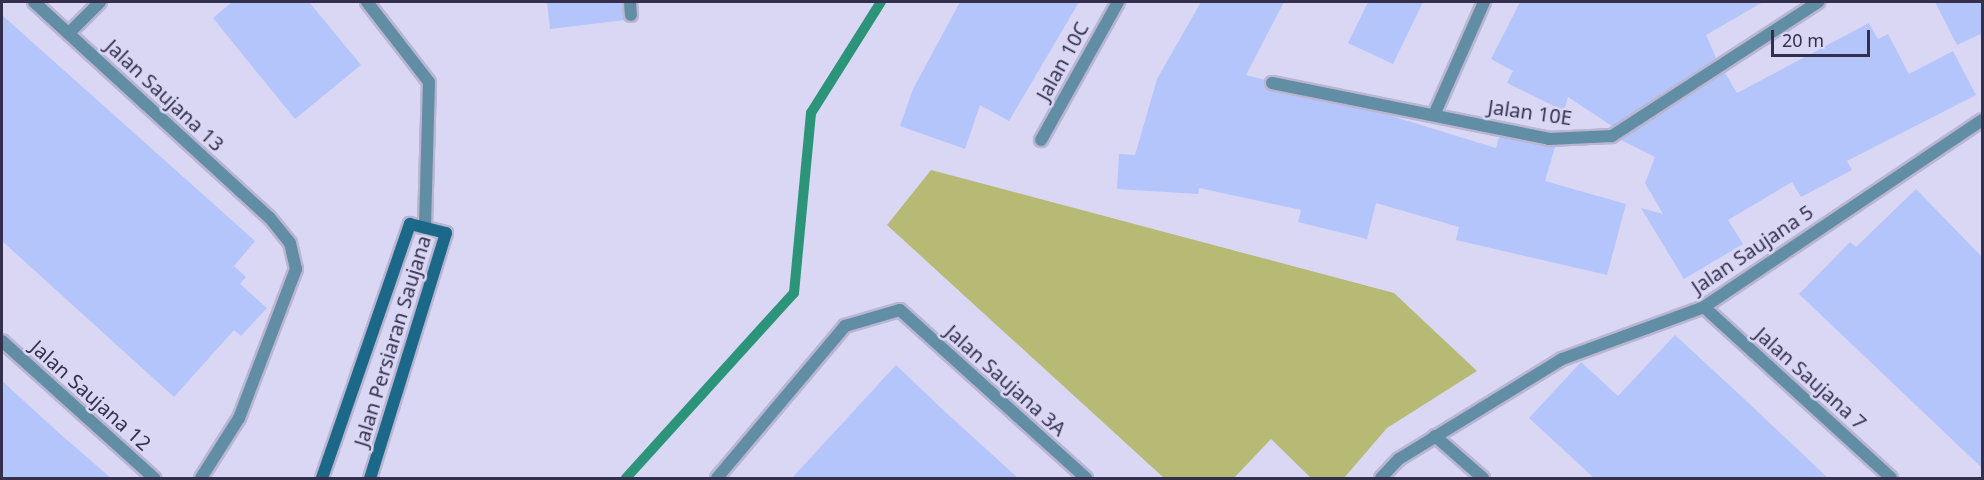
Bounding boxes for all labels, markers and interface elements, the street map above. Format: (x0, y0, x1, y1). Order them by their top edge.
street label: Jalan 10C (1031, 18, 1093, 104)
scale bar (1774, 18, 1873, 56)
text: 20 m (1782, 28, 1824, 52)
street label: Jalan Saujana 13 (101, 34, 229, 156)
street label: Jalan 10E (1486, 94, 1574, 130)
street label: Jalan Saujana 5 (1687, 199, 1817, 299)
street label: Jalan Persiaran Saujana (348, 233, 436, 449)
street label: Jalan Saujana 3A (941, 319, 1071, 441)
street label: Jalan Saujana 7 (1750, 322, 1872, 434)
street label: Jalan Saujana 12 (26, 335, 156, 455)

